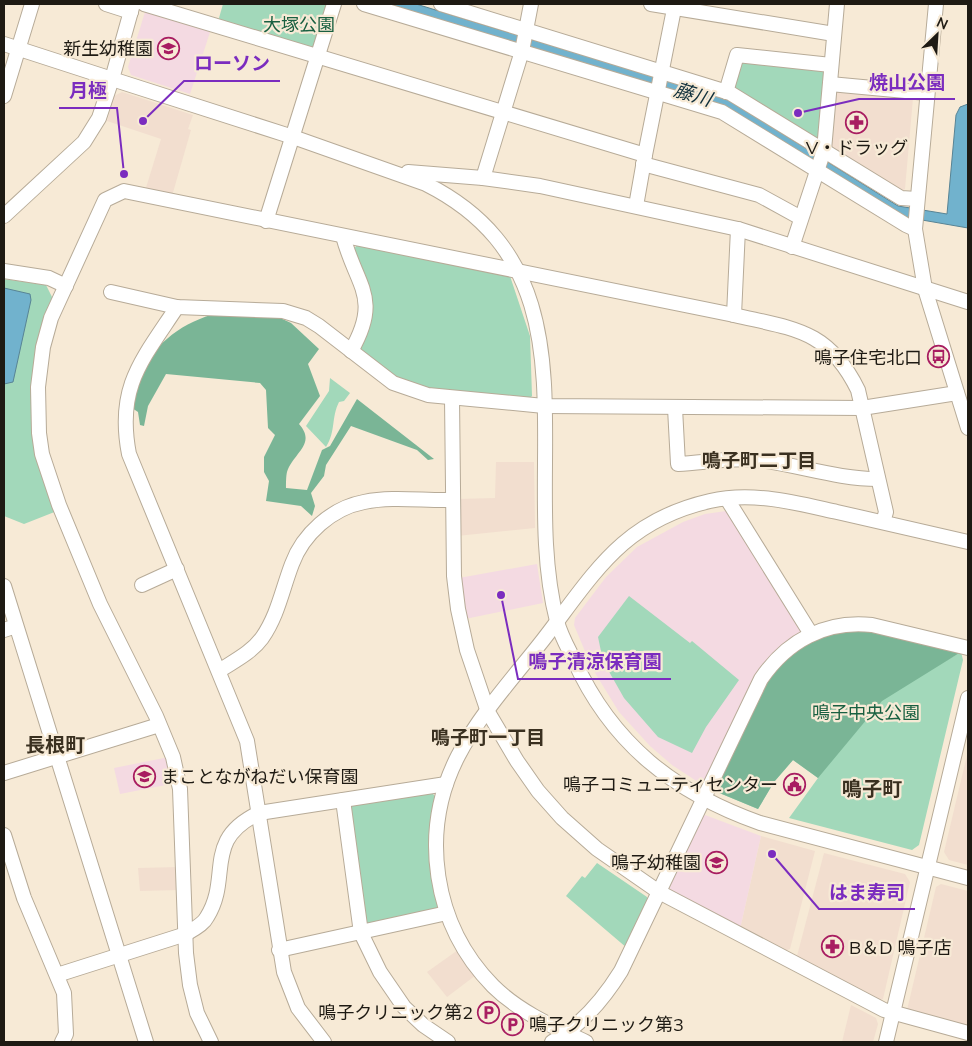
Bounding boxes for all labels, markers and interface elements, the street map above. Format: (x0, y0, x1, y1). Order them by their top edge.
north arrow (912, 10, 962, 60)
park label: 大塚公園 (263, 13, 335, 36)
text: N (934, 13, 951, 34)
school or university icon: 新生幼稚園 (157, 36, 181, 60)
place label: 新生幼稚園 (63, 37, 153, 60)
callout: ローソン (184, 47, 280, 81)
text: ローソン (194, 51, 270, 75)
callout: 焼山公園 (859, 65, 955, 99)
text: 焼山公園 (869, 70, 945, 94)
callout: 月極 (59, 74, 117, 108)
water label: 藤川 (671, 77, 717, 112)
text: 月極 (69, 78, 107, 102)
pharmacy icon: V・ドラッグ (845, 110, 869, 134)
place label: V・ドラッグ (806, 136, 908, 159)
bus stop icon: 鳴子住宅北口 (926, 345, 950, 369)
place label: 鳴子住宅北口 (814, 346, 922, 369)
district label: 鳴子町二丁目 (702, 448, 816, 472)
callout: 鳴子清涼保育園 (518, 645, 671, 679)
text: 鳴子清涼保育園 (528, 649, 662, 673)
park label: 鳴子中央公園 (812, 701, 920, 724)
district label: 鳴子町一丁目 (431, 725, 545, 749)
district label: 長根町 (25, 732, 85, 757)
school or university icon: まことながねだい保育園 (133, 764, 157, 788)
place label: まことながねだい保育園 (161, 765, 358, 788)
public building icon: 鳴子コミュニティセンター (782, 772, 806, 796)
place label: 鳴子コミュニティセンター (563, 773, 778, 796)
district label: 鳴子町 (842, 776, 902, 801)
school or university icon: 鳴子幼稚園 (705, 850, 729, 874)
place label: 鳴子幼稚園 (611, 851, 701, 874)
callout: はま寿司 (819, 875, 915, 909)
text: はま寿司 (829, 880, 905, 904)
pharmacy icon: B＆D 鳴子店 (821, 935, 845, 959)
place label: B＆D 鳴子店 (849, 936, 951, 959)
parking icon: 鳴子クリニック第2 (477, 1000, 501, 1024)
place label: 鳴子クリニック第2 (318, 1001, 473, 1024)
parking icon: 鳴子クリニック第3 (501, 1012, 525, 1036)
place label: 鳴子クリニック第3 (529, 1013, 684, 1036)

